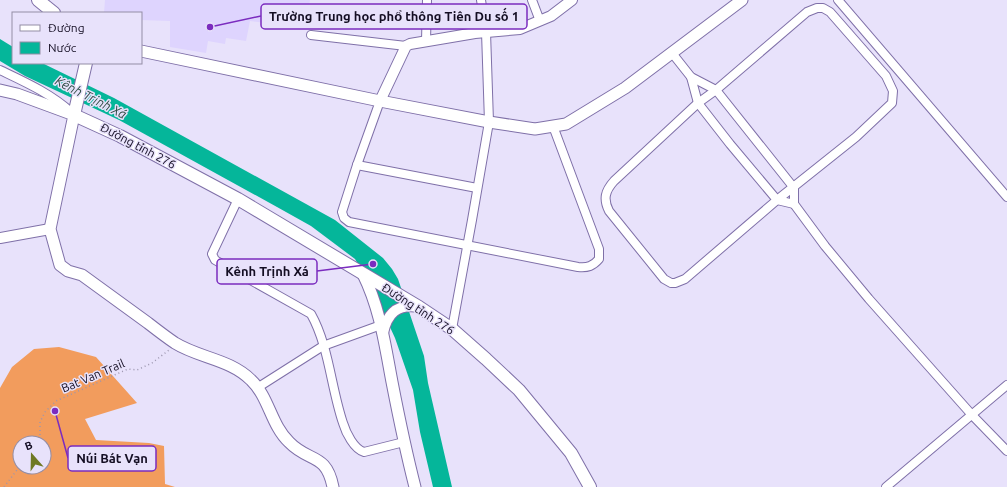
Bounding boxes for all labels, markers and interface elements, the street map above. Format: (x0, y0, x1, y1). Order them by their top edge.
callout: Trường Trung học phổ thông Tiên Du số 1 (261, 4, 527, 29)
text: Trường Trung học phổ thông Tiên Du số 1 (269, 7, 519, 23)
legend (12, 12, 142, 64)
text: Đường (48, 21, 85, 34)
text: Nước (48, 41, 77, 54)
water label: Kênh Trịnh Xá (53, 73, 129, 122)
street label: Đường tỉnh 276 (98, 120, 178, 171)
callout: Kênh Trịnh Xá (217, 259, 317, 284)
text: Kênh Trịnh Xá (225, 264, 309, 278)
street label: Đường tỉnh 276 (380, 280, 457, 337)
street label: Bat Van Trail (59, 356, 126, 395)
north arrow (12, 435, 52, 475)
text: B (23, 439, 34, 452)
callout: Núi Bát Vạn (68, 446, 156, 471)
text: Núi Bát Vạn (76, 451, 148, 465)

